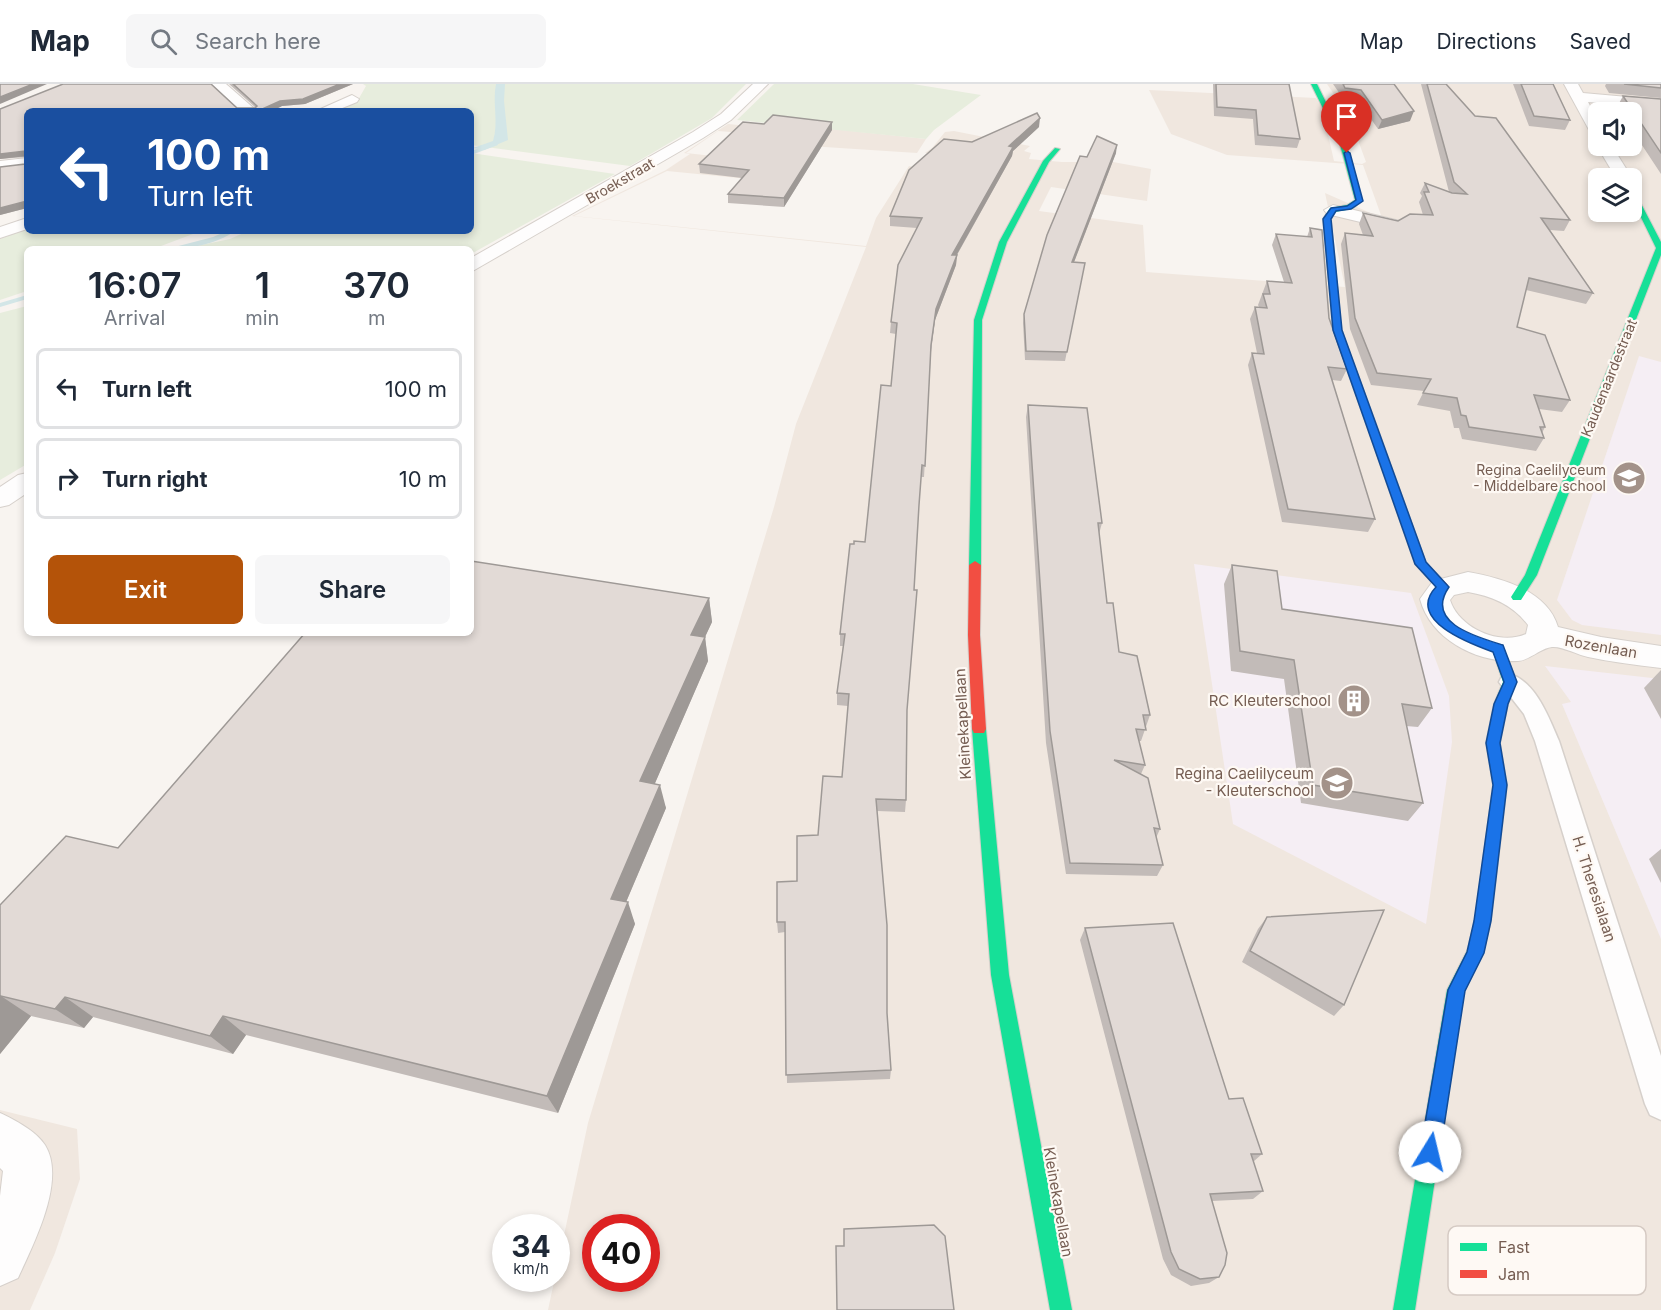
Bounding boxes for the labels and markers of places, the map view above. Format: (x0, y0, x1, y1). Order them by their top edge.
pin (1321, 91, 1372, 153)
school or university icon: Regina Caelilyceum - Middelbare school (1611, 460, 1647, 496)
place label: Regina Caelilyceum - Middelbare school (1473, 461, 1606, 494)
building icon: RC Kleuterschool (1336, 683, 1372, 719)
place label: RC Kleuterschool (1209, 691, 1331, 710)
place label: Regina Caelilyceum - Kleuterschool (1175, 764, 1314, 800)
school or university icon: Regina Caelilyceum - Kleuterschool (1319, 765, 1355, 801)

